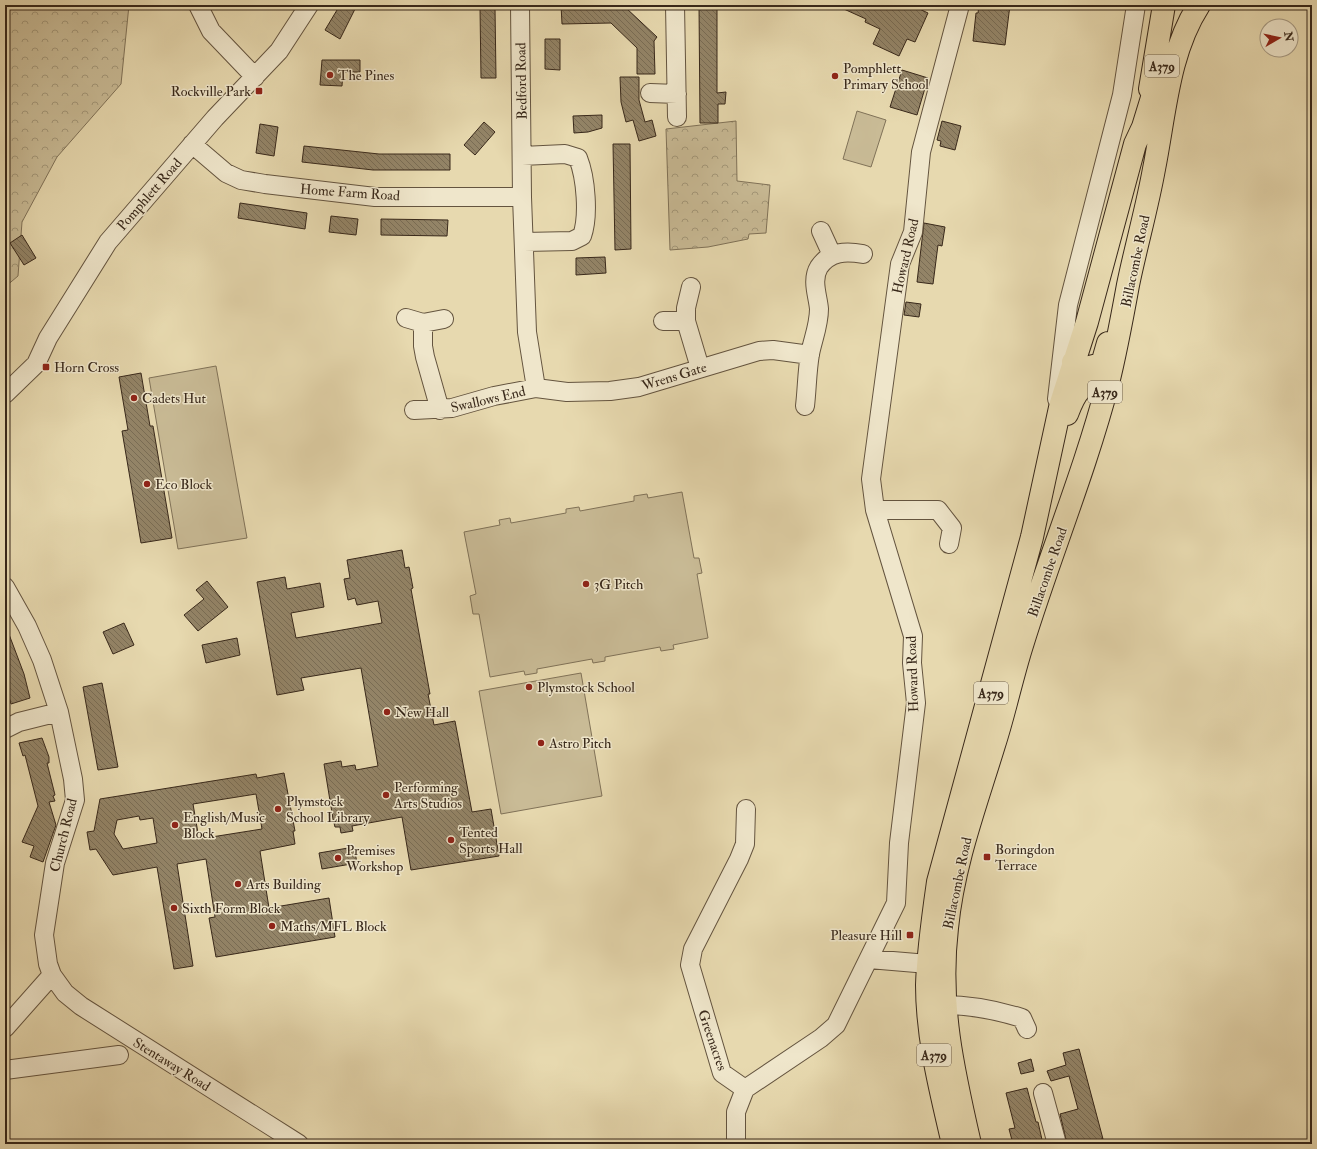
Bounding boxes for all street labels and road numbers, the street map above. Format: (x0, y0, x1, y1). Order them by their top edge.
street label: Bedford Road (512, 42, 531, 120)
road number: A379 (1145, 55, 1179, 77)
street label: Pomphlett Road (113, 155, 186, 235)
street label: Home Farm Road (299, 181, 401, 204)
street label: Billacombe Road (1117, 213, 1154, 309)
street label: Howard Road (889, 217, 922, 295)
street label: Wrens Gate (639, 359, 709, 395)
road number: A379 (1088, 381, 1122, 403)
street label: Swallows End (449, 383, 527, 416)
street label: Billacombe Road (1024, 525, 1071, 619)
street label: Howard Road (903, 635, 922, 713)
road number: A379 (974, 682, 1008, 704)
street label: Church Road (46, 797, 81, 874)
street label: Billacombe Road (939, 835, 976, 931)
street label: Greenacres (694, 1008, 731, 1073)
street label: Stentaway Road (129, 1034, 214, 1096)
road number: A379 (917, 1044, 951, 1066)

